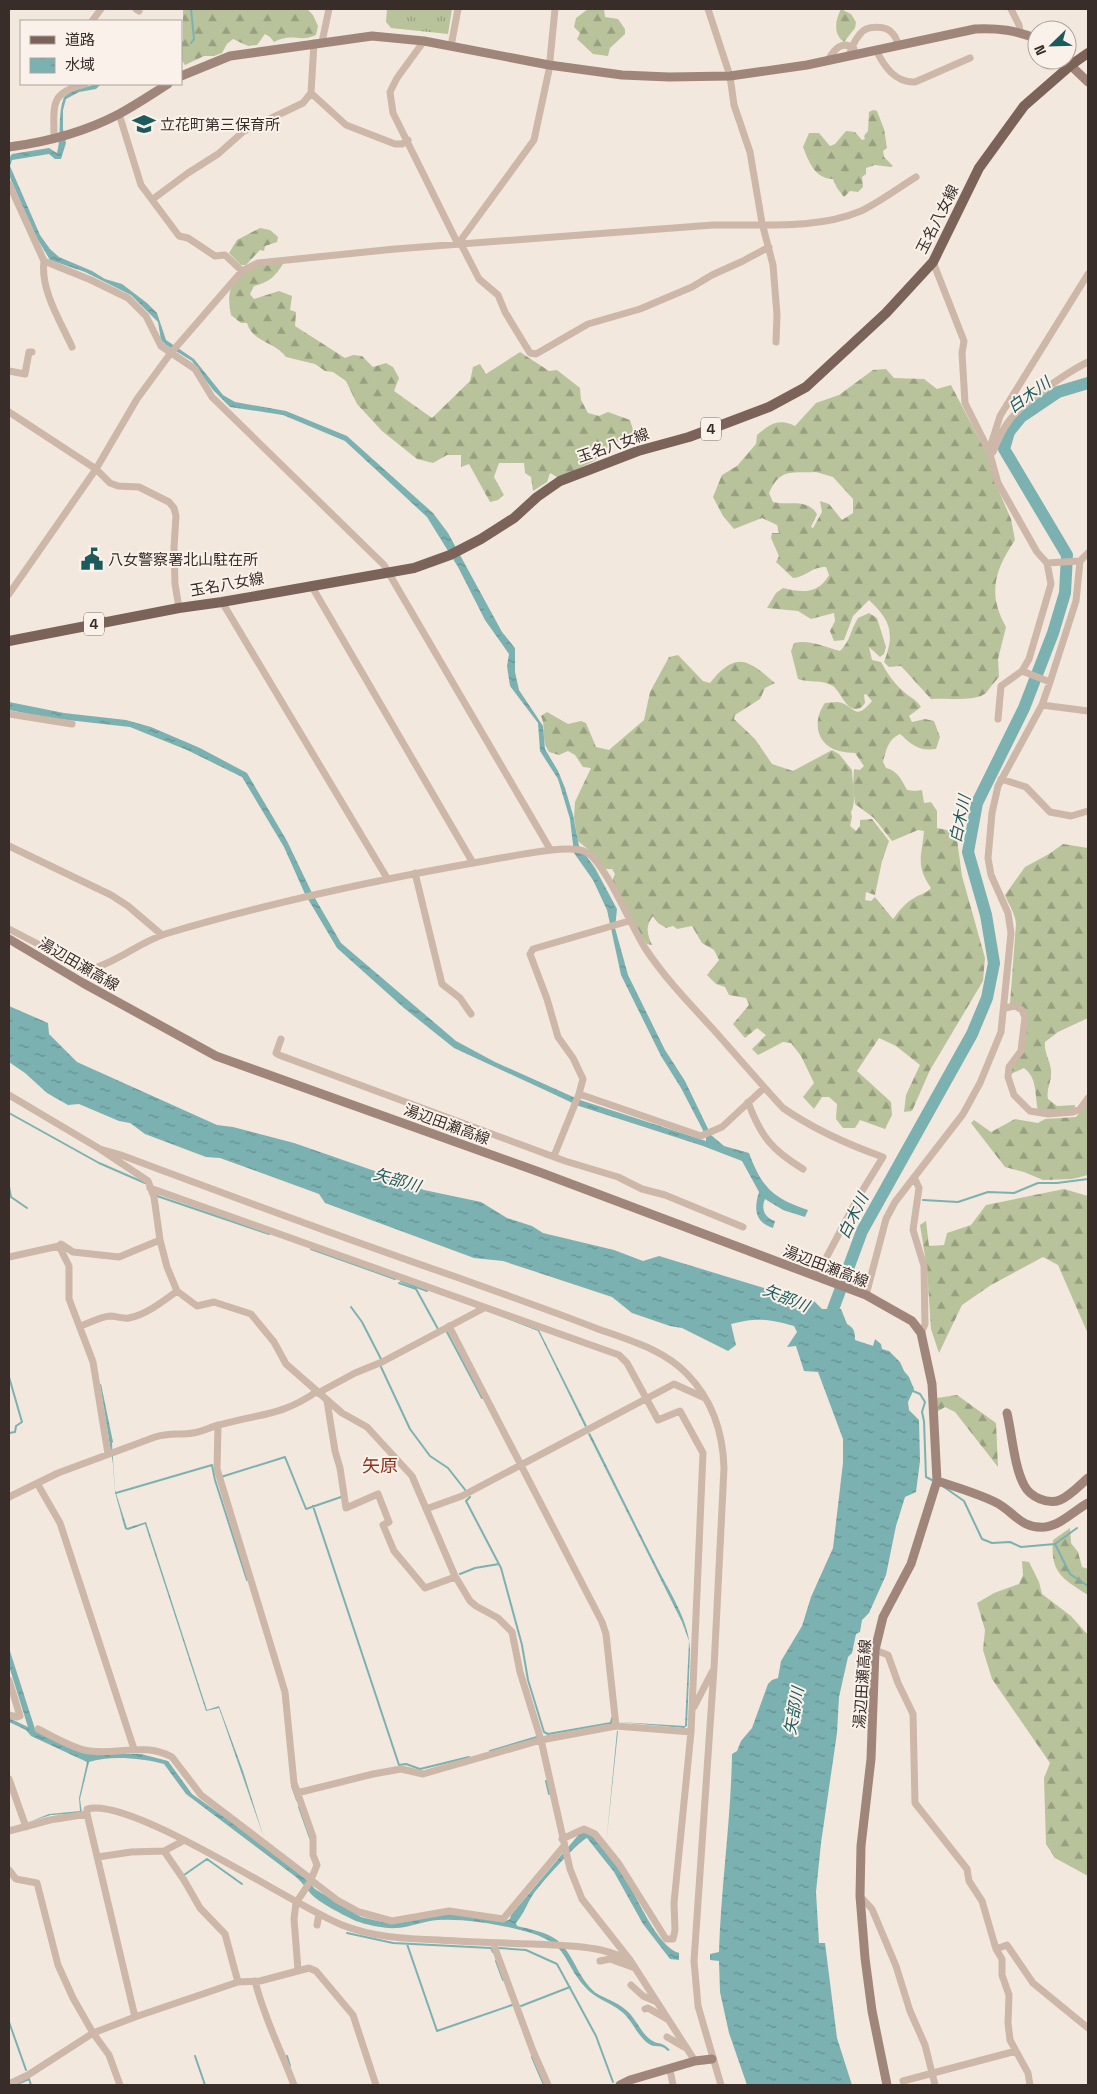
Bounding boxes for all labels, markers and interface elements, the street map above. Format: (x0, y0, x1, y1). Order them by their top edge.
legend (20, 20, 182, 85)
north arrow (1027, 20, 1077, 70)
text: 道路 (65, 30, 95, 49)
text: N (1030, 42, 1050, 58)
text: 水域 (65, 55, 95, 74)
school or university icon: 立花町第三保育所 (131, 111, 157, 137)
place label: 立花町第三保育所 (160, 115, 280, 134)
street label: 玉名八女線 (912, 181, 962, 257)
water label: 白木川 (1003, 371, 1056, 418)
road number: 4 (701, 418, 721, 440)
street label: 玉名八女線 (574, 424, 652, 466)
public building icon: 八女警察署北山駐在所 (79, 546, 105, 572)
place label: 八女警察署北山駐在所 (108, 550, 258, 569)
street label: 玉名八女線 (188, 568, 266, 600)
road number: 4 (84, 612, 104, 636)
water label: 白木川 (945, 791, 976, 845)
street label: 湯辺田瀬高線 (35, 933, 123, 995)
street label: 湯辺田瀬高線 (401, 1100, 493, 1148)
water label: 矢部川 (371, 1163, 425, 1197)
water label: 白木川 (833, 1188, 874, 1242)
street label: 湯辺田瀬高線 (781, 1241, 871, 1291)
water label: 矢部川 (760, 1279, 814, 1317)
district label: 矢原 (362, 1454, 398, 1477)
street label: 湯辺田瀬高線 (849, 1638, 875, 1730)
water label: 矢部川 (779, 1684, 809, 1736)

